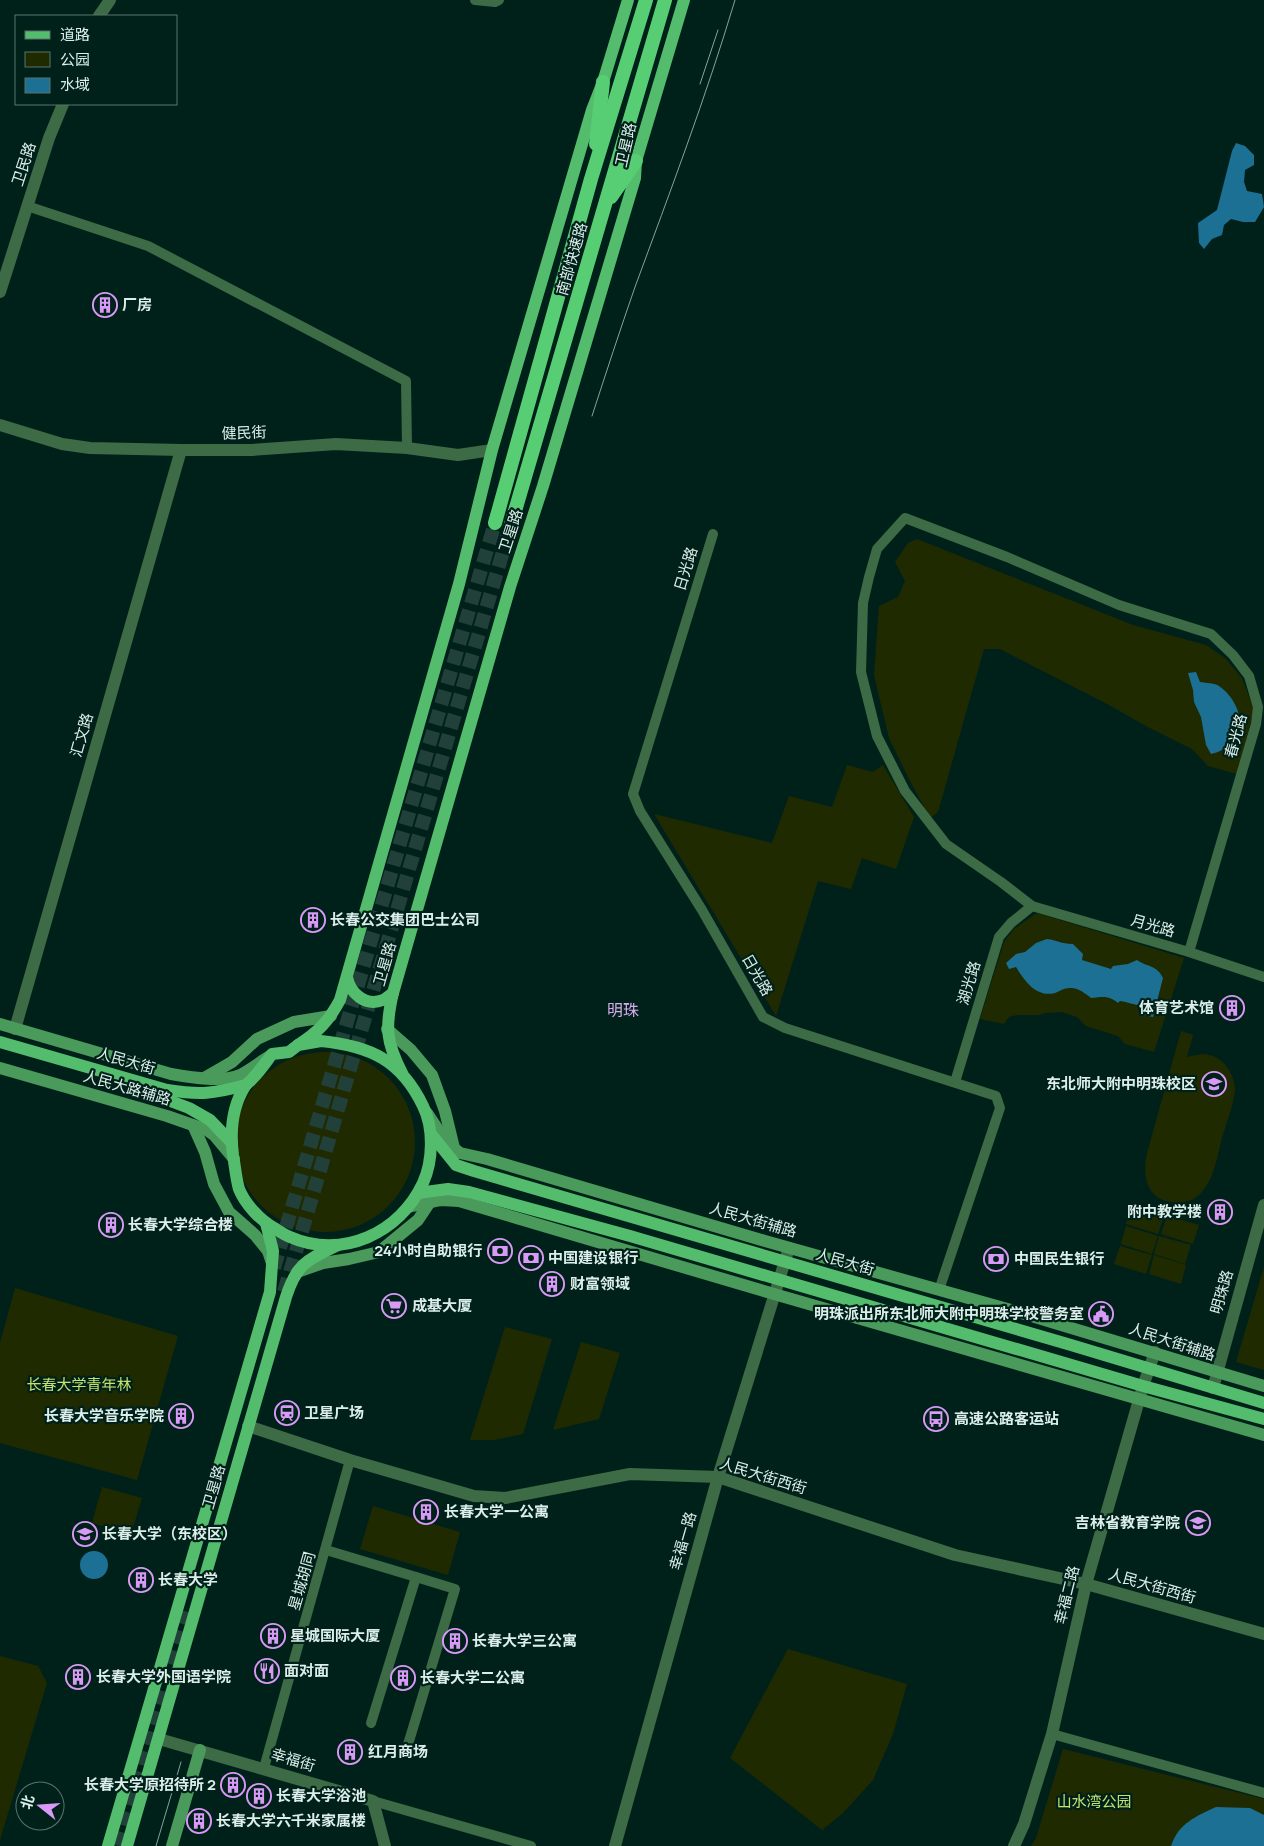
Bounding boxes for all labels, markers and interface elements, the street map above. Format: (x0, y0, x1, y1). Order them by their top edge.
legend (15, 15, 178, 105)
text: 道路 (60, 24, 90, 45)
text: 公园 (60, 49, 90, 70)
text: 水域 (60, 74, 90, 95)
street label: 卫星路 (610, 121, 641, 169)
street label: 卫民路 (7, 139, 40, 188)
street label: 南部快速路 (551, 220, 592, 298)
building icon: 厂房 (92, 292, 118, 318)
place label: 厂房 (122, 294, 152, 315)
street label: 健民街 (221, 421, 267, 444)
street label: 卫星路 (494, 506, 527, 555)
street label: 日光路 (669, 544, 702, 593)
street label: 汇文路 (65, 710, 98, 759)
street label: 春光路 (1220, 711, 1251, 760)
building icon: 长春公交集团巴士公司 (300, 907, 326, 933)
place label: 长春公交集团巴士公司 (330, 909, 480, 930)
street label: 月光路 (1129, 909, 1178, 942)
street label: 卫星路 (368, 939, 401, 988)
street label: 日光路 (737, 950, 778, 999)
street label: 湖光路 (952, 958, 985, 1007)
building icon: 体育艺术馆 (1219, 995, 1245, 1021)
place label: 体育艺术馆 (1139, 997, 1214, 1018)
district label: 明珠 (607, 999, 639, 1021)
street label: 人民大街 (94, 1042, 158, 1079)
street label: 人民大路辅路 (81, 1065, 173, 1110)
school or university icon: 东北师大附中明珠校区 (1201, 1071, 1227, 1097)
place label: 东北师大附中明珠校区 (1046, 1073, 1196, 1094)
street label: 人民大街辅路 (707, 1197, 799, 1242)
building icon: 附中教学楼 (1207, 1199, 1233, 1225)
place label: 附中教学楼 (1127, 1201, 1202, 1222)
building icon: 长春大学综合楼 (98, 1212, 124, 1238)
place label: 长春大学综合楼 (128, 1214, 233, 1235)
bank icon: 24小时自助银行 (487, 1238, 513, 1264)
place label: 24小时自助银行 (374, 1240, 482, 1261)
street label: 人民大街 (813, 1243, 877, 1280)
bank icon: 中国建设银行 (518, 1245, 544, 1271)
bank icon: 中国民生银行 (983, 1246, 1009, 1272)
place label: 中国建设银行 (548, 1247, 638, 1268)
place label: 中国民生银行 (1014, 1248, 1104, 1269)
street label: 明珠路 (1205, 1267, 1238, 1316)
building icon: 财富领域 (539, 1271, 565, 1297)
place label: 财富领域 (570, 1273, 630, 1294)
supermarket icon: 成基大厦 (381, 1293, 407, 1319)
place label: 成基大厦 (412, 1295, 472, 1316)
public building icon: 明珠派出所东北师大附中明珠学校警务室 (1088, 1301, 1114, 1327)
place label: 明珠派出所东北师大附中明珠学校警务室 (814, 1303, 1084, 1324)
street label: 人民大街辅路 (1126, 1318, 1218, 1365)
park label: 长春大学青年林 (26, 1374, 132, 1395)
station icon: 卫星广场 (274, 1400, 300, 1426)
place label: 卫星广场 (304, 1402, 364, 1423)
building icon: 长春大学音乐学院 (168, 1403, 194, 1429)
place label: 长春大学音乐学院 (44, 1405, 164, 1426)
bus stop icon: 高速公路客运站 (923, 1406, 949, 1432)
place label: 高速公路客运站 (954, 1408, 1059, 1429)
street label: 人民大街西街 (717, 1452, 809, 1499)
street label: 卫星路 (197, 1462, 230, 1511)
building icon: 长春大学一公寓 (413, 1499, 439, 1525)
place label: 长春大学一公寓 (444, 1501, 549, 1522)
street label: 幸福一路 (664, 1509, 701, 1573)
school or university icon: 吉林省教育学院 (1185, 1510, 1211, 1536)
place label: 吉林省教育学院 (1075, 1512, 1180, 1533)
school or university icon: 长春大学（东校区） (72, 1521, 98, 1547)
place label: 长春大学（东校区） (102, 1523, 237, 1544)
street label: 星城胡同 (283, 1549, 320, 1613)
street label: 幸福二路 (1049, 1563, 1084, 1627)
street label: 人民大街西街 (1106, 1563, 1198, 1608)
building icon: 长春大学 (128, 1567, 154, 1593)
place label: 长春大学 (158, 1569, 218, 1590)
building icon: 星城国际大厦 (260, 1623, 286, 1649)
place label: 星城国际大厦 (290, 1625, 380, 1646)
building icon: 长春大学三公寓 (442, 1628, 468, 1654)
place label: 长春大学三公寓 (472, 1630, 577, 1651)
restaurant icon: 面对面 (254, 1658, 280, 1684)
place label: 面对面 (284, 1660, 329, 1681)
building icon: 长春大学外国语学院 (65, 1664, 91, 1690)
building icon: 长春大学二公寓 (390, 1665, 416, 1691)
place label: 长春大学外国语学院 (96, 1666, 231, 1687)
place label: 长春大学二公寓 (420, 1667, 525, 1688)
building icon: 红月商场 (337, 1739, 363, 1765)
place label: 红月商场 (368, 1741, 428, 1762)
street label: 幸福街 (269, 1743, 318, 1776)
building icon: 长春大学原招待所 2 (220, 1772, 246, 1798)
place label: 长春大学原招待所 2 (84, 1774, 216, 1795)
north arrow (15, 1781, 65, 1831)
building icon: 长春大学浴池 (246, 1783, 272, 1809)
place label: 长春大学浴池 (276, 1785, 366, 1806)
park label: 山水湾公园 (1056, 1791, 1132, 1812)
text: 北 (16, 1793, 38, 1812)
building icon: 长春大学六千米家属楼 (186, 1808, 212, 1834)
place label: 长春大学六千米家属楼 (216, 1810, 366, 1831)

